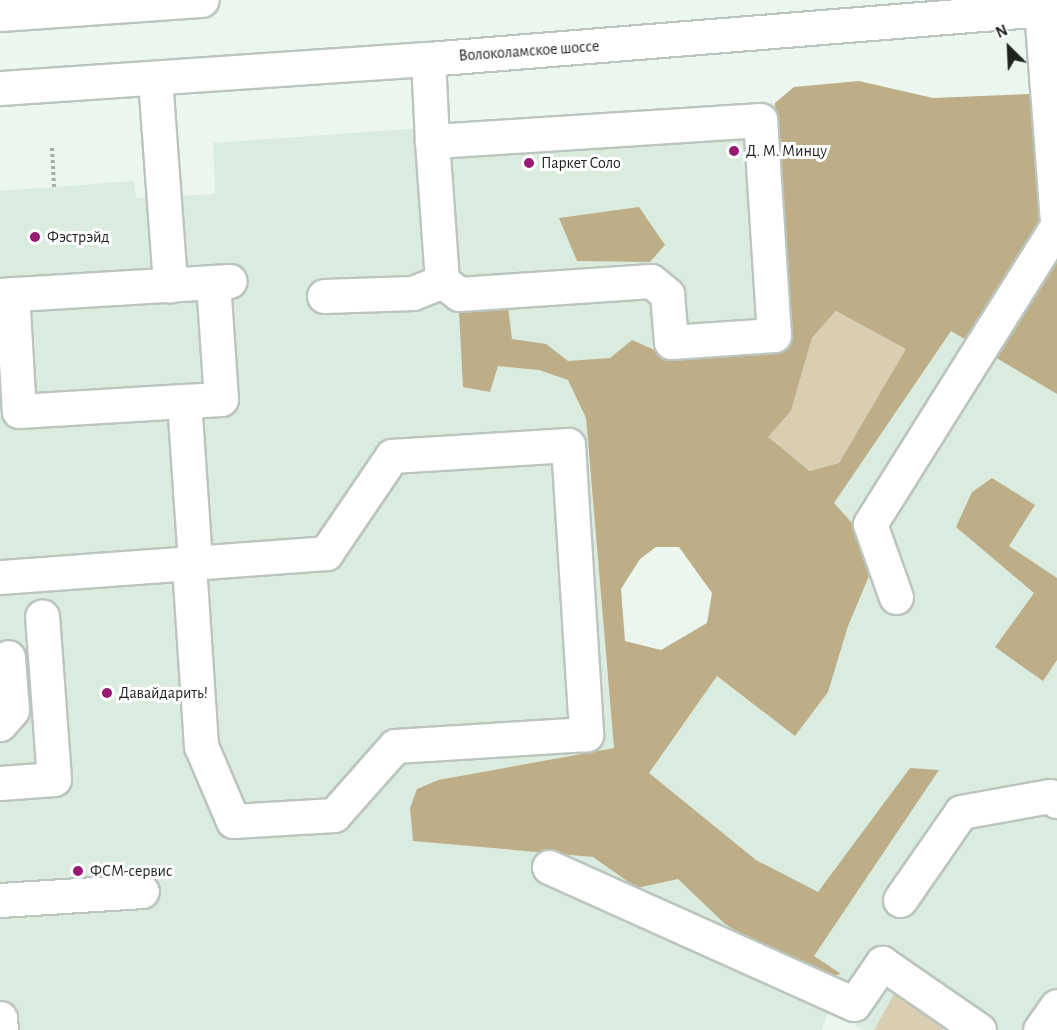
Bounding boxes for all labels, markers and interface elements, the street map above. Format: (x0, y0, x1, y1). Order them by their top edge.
north arrow (979, 18, 1039, 78)
text: N (993, 22, 1010, 41)
street label: Волоколамское шоссе (458, 37, 600, 65)
place label: Д. М. Минцу (746, 141, 827, 161)
marker: Д. М. Минцу (727, 144, 741, 158)
place label: Паркет Соло (541, 153, 621, 173)
marker: Паркет Соло (522, 156, 536, 170)
place label: Фэстрэйд (47, 227, 109, 247)
marker: Фэстрэйд (28, 230, 42, 244)
place label: Давайдарить! (119, 683, 208, 703)
marker: Давайдарить! (100, 686, 114, 700)
place label: ФСМ-сервис (90, 861, 172, 881)
marker: ФСМ-сервис (71, 864, 85, 878)

